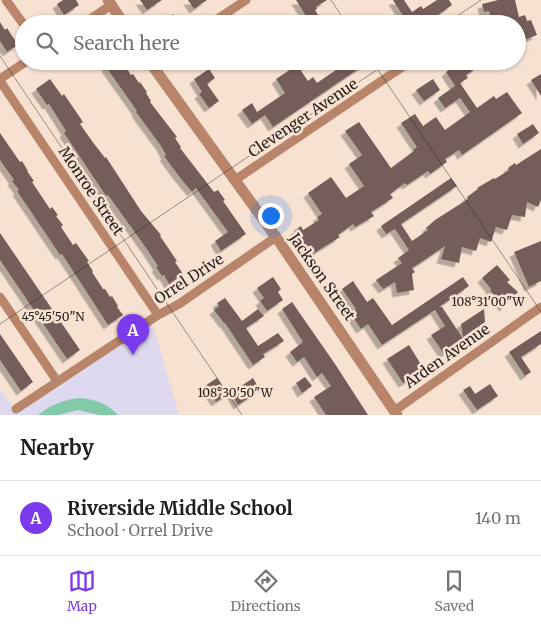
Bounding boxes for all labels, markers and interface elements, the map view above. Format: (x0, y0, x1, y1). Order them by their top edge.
search box (15, 15, 526, 70)
icon: search (33, 29, 61, 57)
text: Search here (73, 31, 180, 55)
street label: Clevenger Avenue (244, 74, 361, 161)
street label: Monroe Street (55, 143, 128, 239)
your location (258, 203, 284, 229)
street label: Jackson Street (285, 228, 360, 324)
street label: Orrel Drive (150, 249, 227, 308)
text: 108°31'00"W (452, 294, 526, 309)
text: 45°45'50"N (21, 309, 85, 324)
pin: A (117, 314, 149, 355)
street label: Arden Avenue (399, 319, 493, 393)
text: 108°30'50"W (197, 385, 274, 400)
text: Nearby (20, 434, 94, 461)
text: Riverside Middle School (67, 496, 293, 520)
text: A (30, 508, 42, 528)
text: 140 m (475, 508, 521, 528)
text: School · Orrel Drive (67, 520, 213, 540)
tab: Map (67, 567, 97, 615)
tab: Directions (231, 567, 301, 615)
tab: Saved (434, 567, 474, 615)

